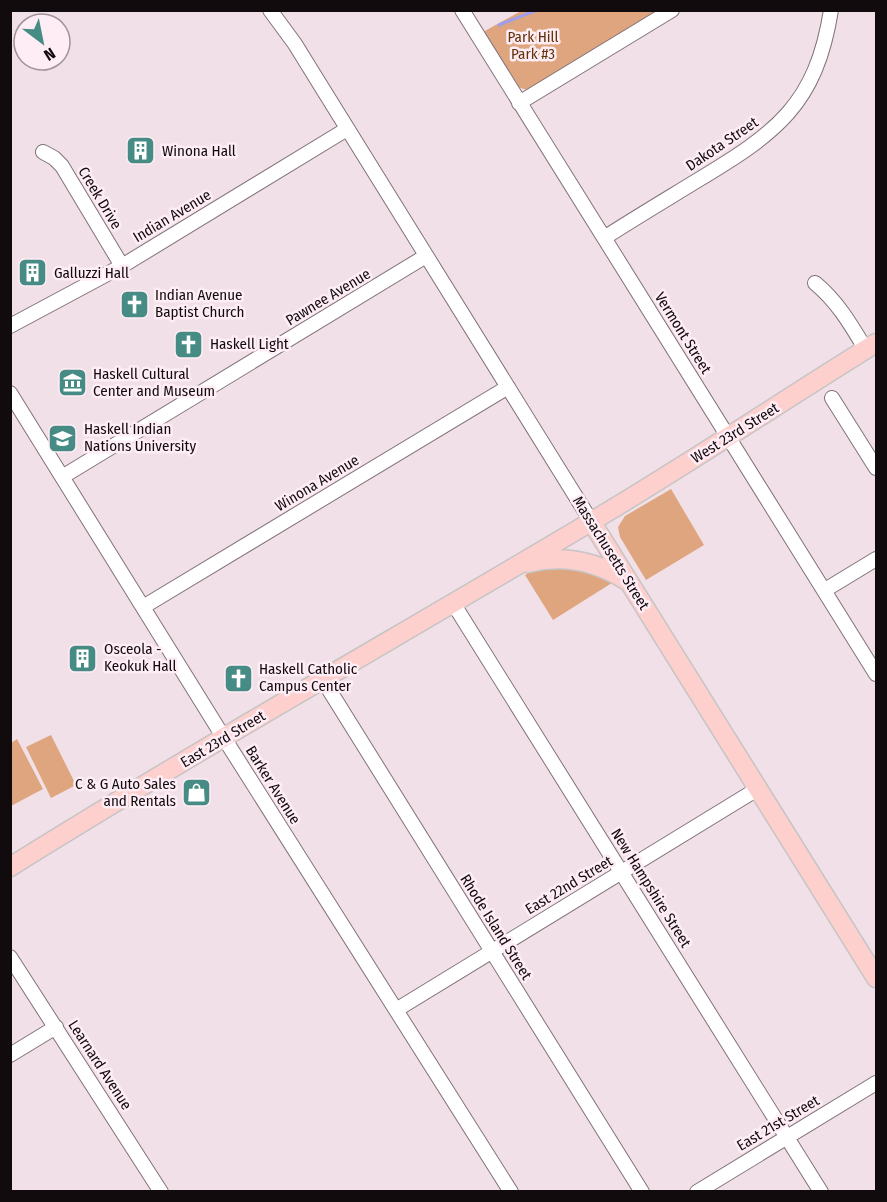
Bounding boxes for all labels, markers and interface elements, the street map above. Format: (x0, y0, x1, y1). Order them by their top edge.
north arrow (12, 12, 72, 72)
park label: Park Hill Park #3 (508, 28, 559, 63)
text: N (41, 44, 59, 65)
street label: Dakota Street (682, 113, 762, 175)
building icon: Winona Hall (125, 135, 157, 167)
place label: Winona Hall (162, 142, 236, 160)
street label: Creek Drive (74, 164, 126, 232)
street label: Indian Avenue (130, 186, 214, 246)
building icon: Galluzzi Hall (17, 257, 49, 289)
place label: Galluzzi Hall (54, 264, 129, 282)
street label: Pawnee Avenue (282, 265, 374, 329)
place label: Indian Avenue Baptist Church (155, 286, 244, 321)
church icon: Indian Avenue Baptist Church (118, 288, 150, 320)
street label: Vermont Street (651, 289, 715, 377)
church icon: Haskell Light (173, 328, 205, 360)
place label: Haskell Light (210, 335, 289, 353)
place label: Haskell Cultural Center and Museum (93, 365, 215, 400)
museum icon: Haskell Cultural Center and Museum (56, 367, 88, 399)
street label: West 23rd Street (688, 399, 782, 467)
place label: Haskell Indian Nations University (84, 420, 196, 455)
school or university icon: Haskell Indian Nations University (47, 422, 79, 454)
street label: Winona Avenue (272, 451, 362, 515)
street label: Massachusetts Street (569, 493, 653, 613)
place label: Osceola - Keokuk Hall (104, 640, 177, 675)
building icon: Osceola - Keokuk Hall (67, 642, 99, 674)
place label: Haskell Catholic Campus Center (259, 660, 358, 695)
church icon: Haskell Catholic Campus Center (222, 662, 254, 694)
street label: East 23rd Street (177, 707, 269, 771)
street label: Barker Avenue (242, 743, 304, 827)
place label: C & G Auto Sales and Rentals (75, 775, 176, 810)
shop icon: C & G Auto Sales and Rentals (181, 777, 213, 809)
street label: New Hampshire Street (607, 825, 695, 951)
street label: East 22nd Street (522, 852, 616, 918)
street label: Rhode Island Street (456, 871, 536, 983)
street label: Learnard Avenue (64, 1017, 136, 1113)
street label: East 21st Street (734, 1091, 822, 1155)

